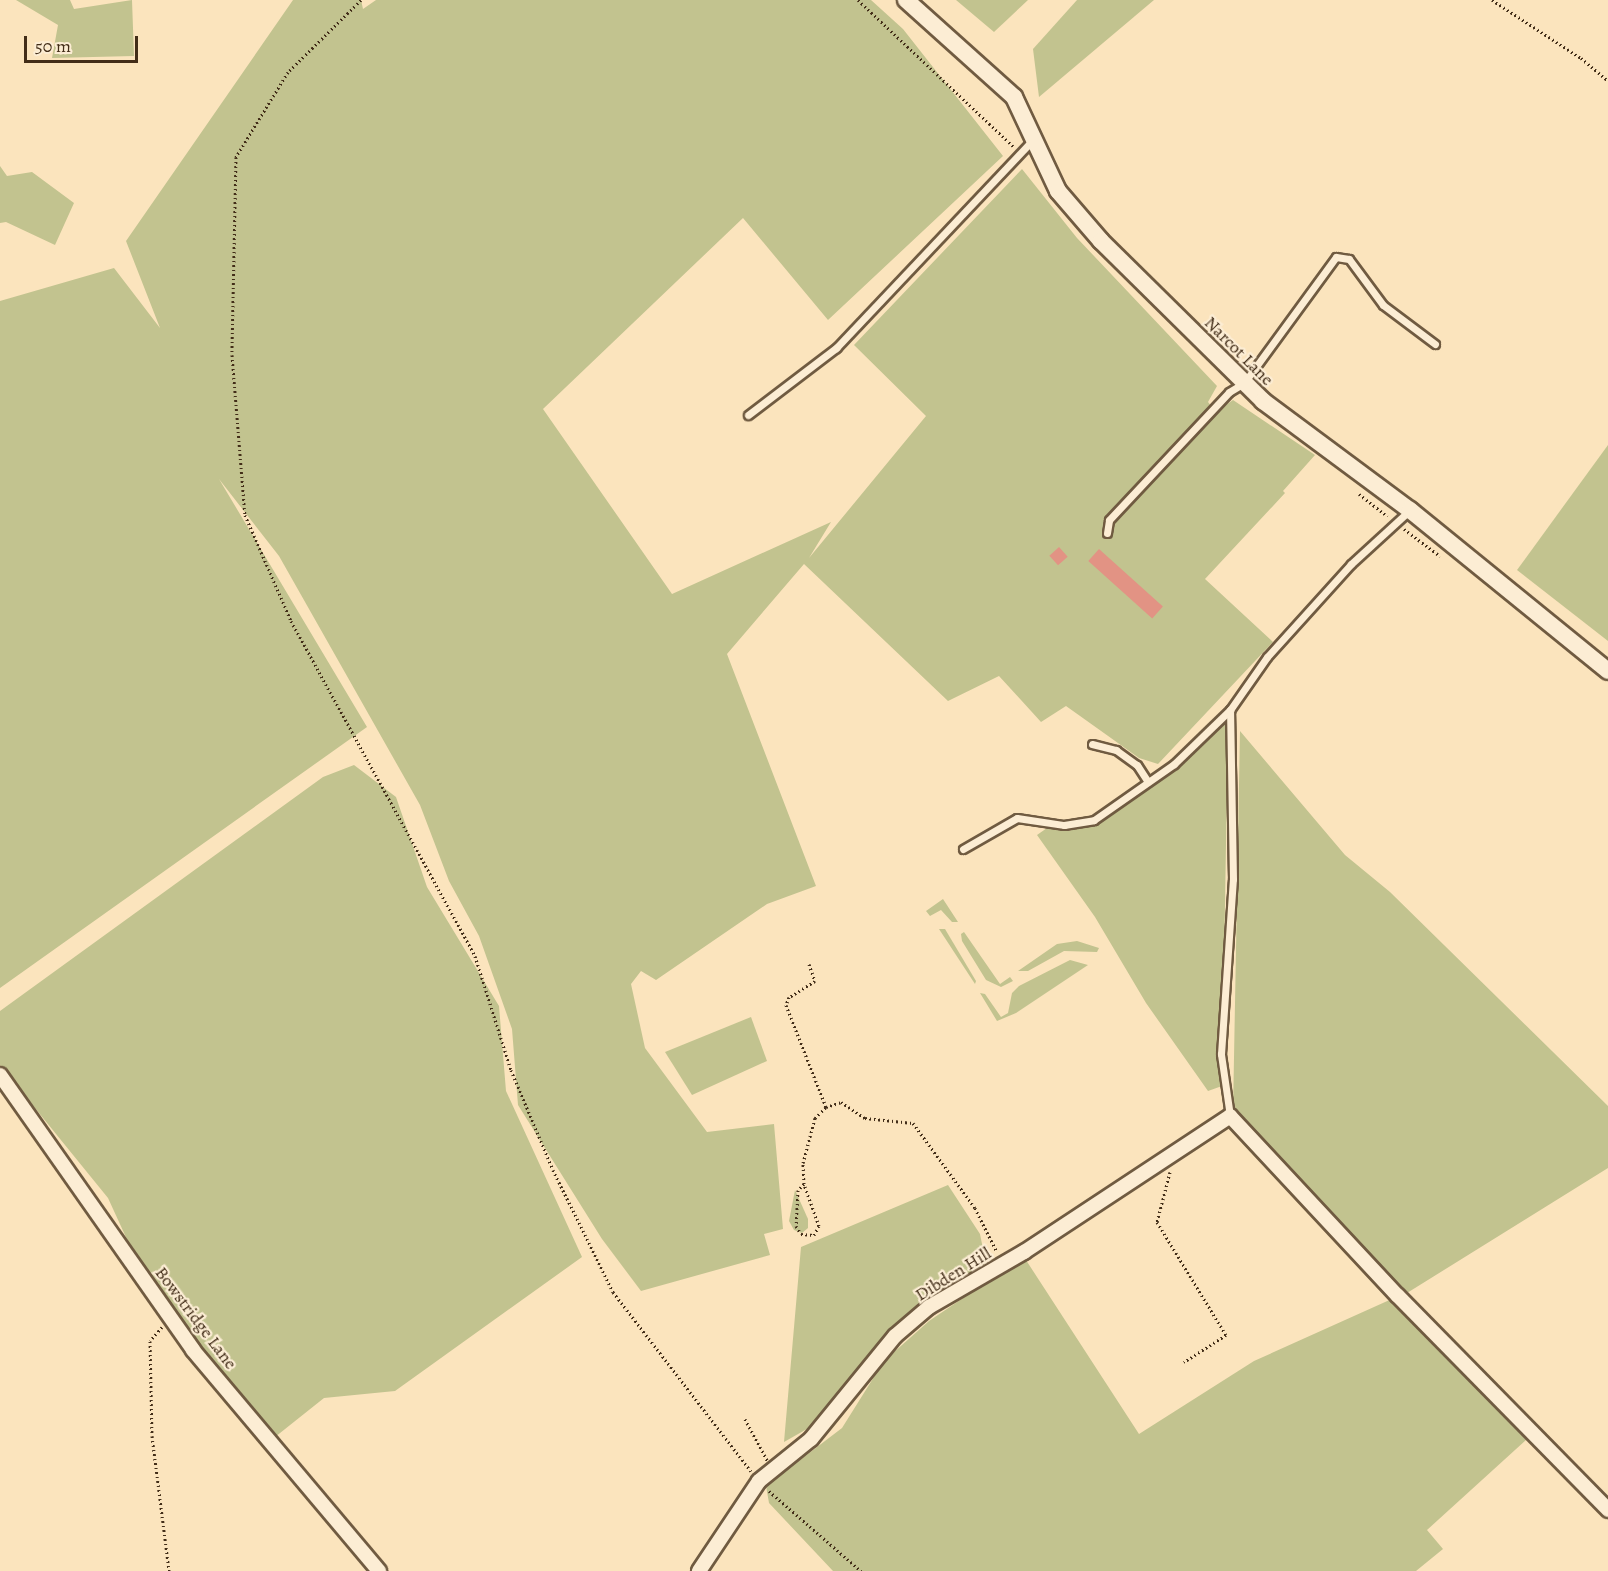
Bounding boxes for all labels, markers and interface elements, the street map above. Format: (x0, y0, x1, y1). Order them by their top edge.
scale bar (27, 24, 141, 62)
text: 50 m (35, 34, 71, 58)
street label: Narcot Lane (1200, 312, 1278, 390)
street label: Dibden Hill (911, 1242, 995, 1306)
street label: Bowstridge Lane (150, 1262, 242, 1374)

